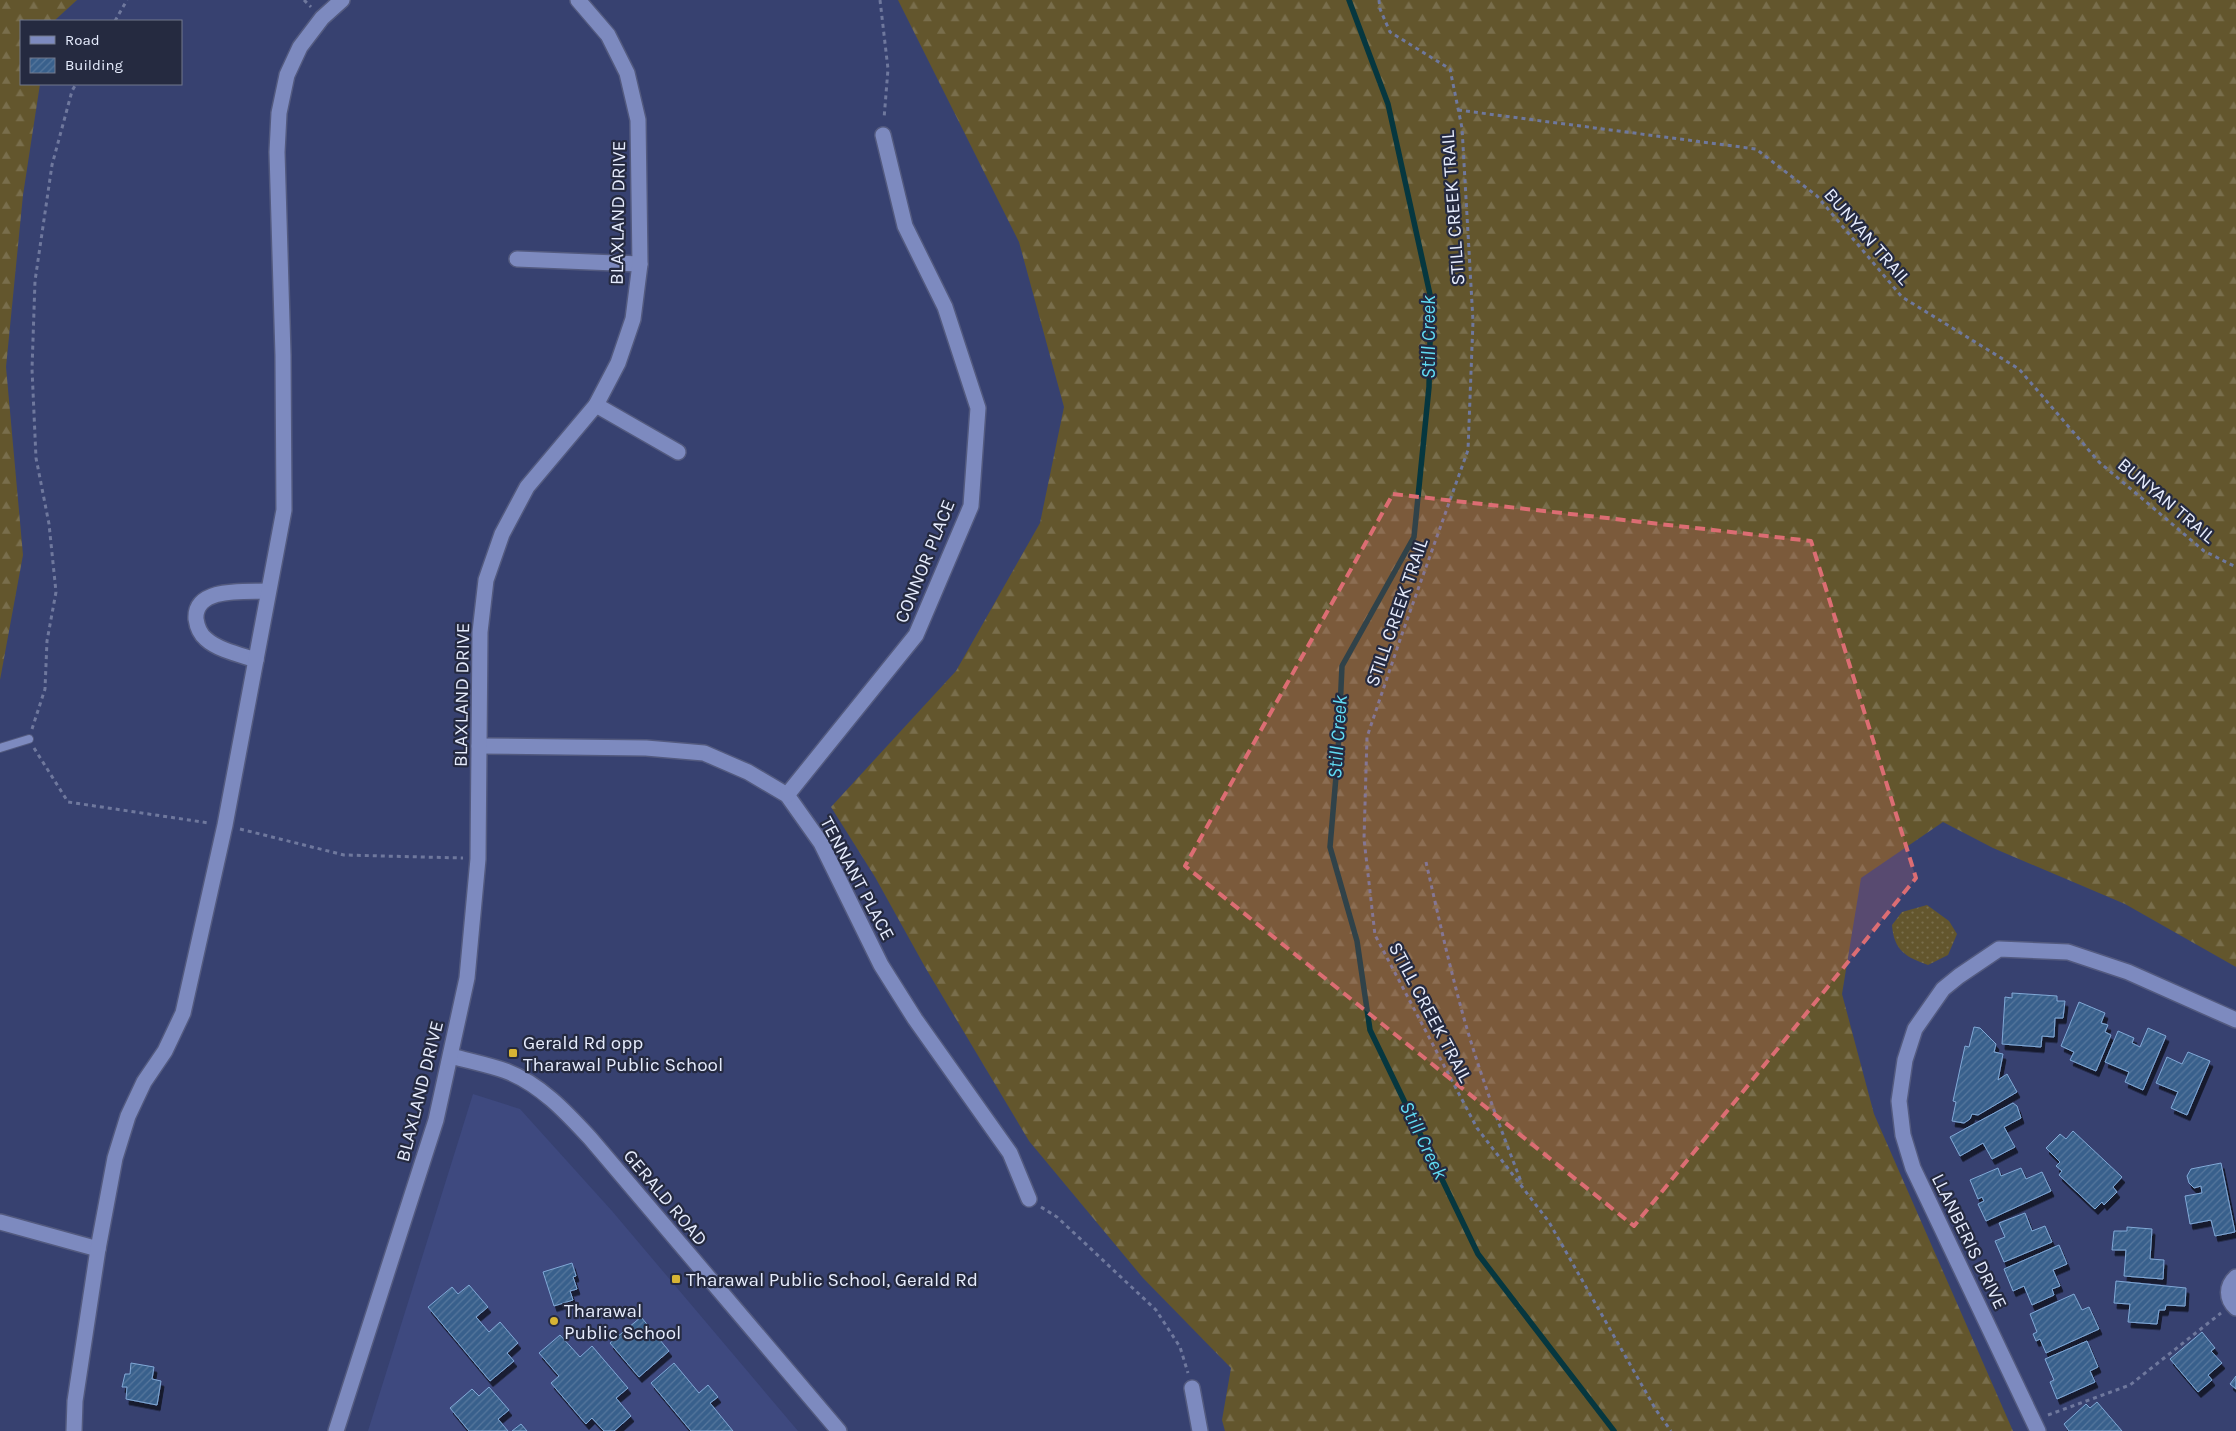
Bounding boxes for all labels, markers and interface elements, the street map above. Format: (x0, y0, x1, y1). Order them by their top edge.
legend (20, 20, 182, 85)
text: Road (65, 31, 100, 49)
text: Building (65, 56, 123, 74)
street label: STILL CREEK TRAIL (1437, 129, 1469, 286)
street label: BLAXLAND DRIVE (606, 141, 630, 285)
street label: BUNYAN TRAIL (1819, 184, 1915, 290)
water label: Still Creek (1417, 294, 1440, 379)
street label: BUNYAN TRAIL (2113, 453, 2220, 548)
street label: CONNOR PLACE (890, 497, 960, 626)
street label: STILL CREEK TRAIL (1361, 535, 1433, 689)
street label: BLAXLAND DRIVE (450, 623, 474, 767)
water label: Still Creek (1323, 694, 1352, 780)
street label: TENNANT PLACE (815, 813, 899, 944)
street label: STILL CREEK TRAIL (1384, 939, 1476, 1086)
street label: BLAXLAND DRIVE (392, 1018, 448, 1164)
place label: Gerald Rd opp Tharawal Public School (523, 1032, 723, 1076)
marker: Gerald Rd opp Tharawal Public School (507, 1047, 519, 1059)
water label: Still Creek (1395, 1097, 1453, 1184)
street label: GERALD ROAD (619, 1145, 712, 1250)
street label: LLANBERIS DRIVE (1927, 1170, 2011, 1313)
place label: Tharawal Public School, Gerald Rd (686, 1269, 978, 1291)
marker: Tharawal Public School, Gerald Rd (670, 1273, 682, 1285)
place label: Tharawal Public School (564, 1300, 681, 1344)
marker: Tharawal Public School (548, 1315, 560, 1327)

